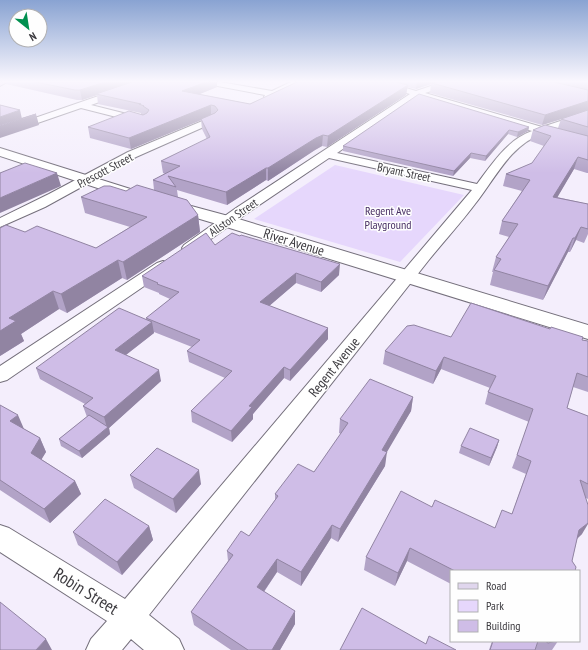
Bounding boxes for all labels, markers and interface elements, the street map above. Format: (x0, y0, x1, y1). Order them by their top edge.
north arrow (8, 8, 48, 48)
text: N (27, 29, 39, 44)
street label: Prescott Street (75, 149, 136, 191)
street label: Bryant Street (376, 159, 433, 185)
street label: Allston Street (206, 194, 261, 239)
park label: Regent Ave Playground (365, 203, 411, 232)
street label: River Avenue (261, 224, 327, 260)
street label: Regent Avenue (304, 333, 364, 401)
street label: Robin Street (50, 563, 123, 620)
legend (450, 570, 580, 642)
text: Road (486, 578, 506, 593)
text: Park (486, 598, 504, 613)
text: Building (486, 618, 521, 633)

